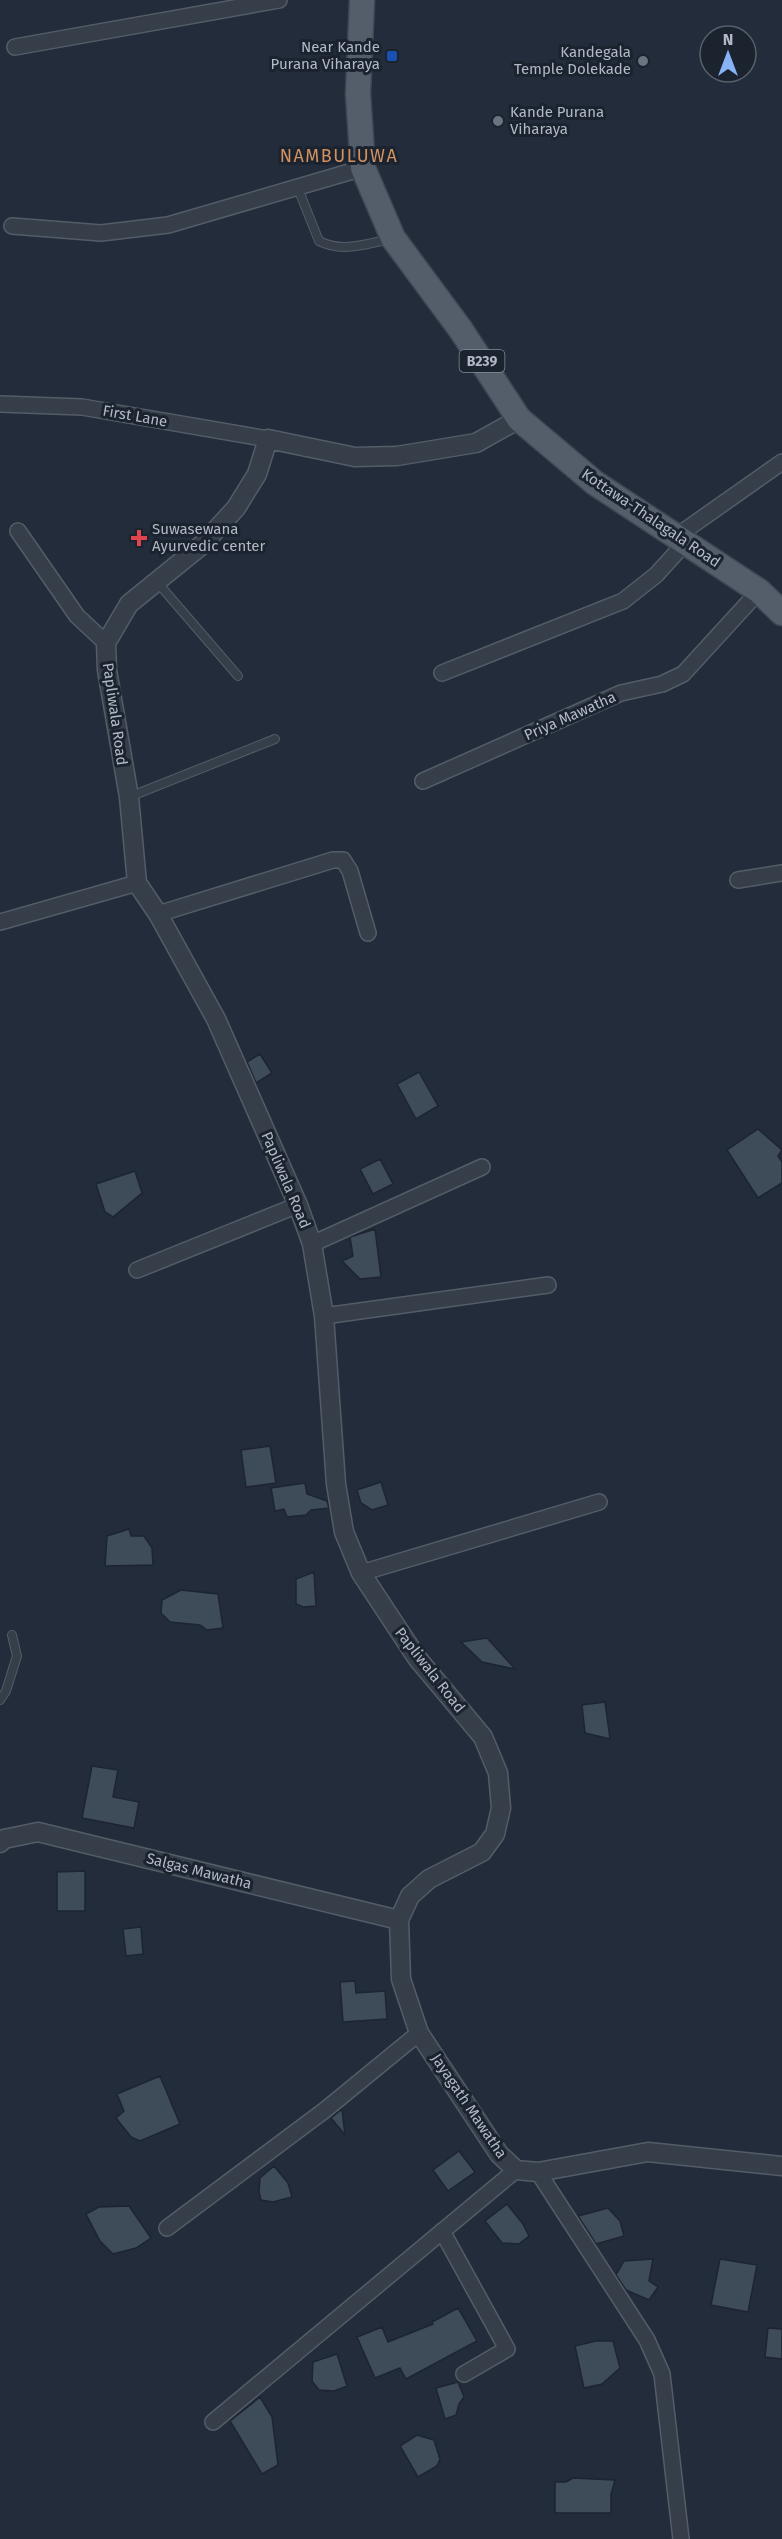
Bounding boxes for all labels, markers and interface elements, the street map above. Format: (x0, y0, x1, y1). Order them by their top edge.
north arrow (698, 24, 758, 84)
text: N (723, 30, 733, 49)
place label: Near Kande Purana Viharaya (271, 38, 380, 73)
place label: Kandegala Temple Dolekade (514, 43, 631, 78)
marker: Near Kande Purana Viharaya (385, 49, 399, 63)
marker: Kandegala Temple Dolekade (636, 54, 650, 68)
place label: Kande Purana Viharaya (510, 103, 604, 138)
marker: Kande Purana Viharaya (491, 114, 505, 128)
district label: NAMBULUWA (280, 145, 398, 167)
road number: B239 (460, 350, 504, 372)
street label: First Lane (101, 401, 169, 431)
street label: Kottawa-Thalagala Road (578, 465, 724, 571)
place label: Suwasewana Ayurvedic center (152, 520, 266, 555)
marker: Suwasewana Ayurvedic center (130, 529, 148, 547)
street label: Papliwala Road (99, 662, 131, 766)
street label: Priya Mawatha (521, 688, 619, 744)
street label: Papliwala Road (258, 1129, 314, 1231)
street label: Papliwala Road (391, 1624, 469, 1716)
street label: Salgas Mawatha (144, 1849, 254, 1893)
street label: Jayagath Mawatha (427, 2050, 511, 2162)

